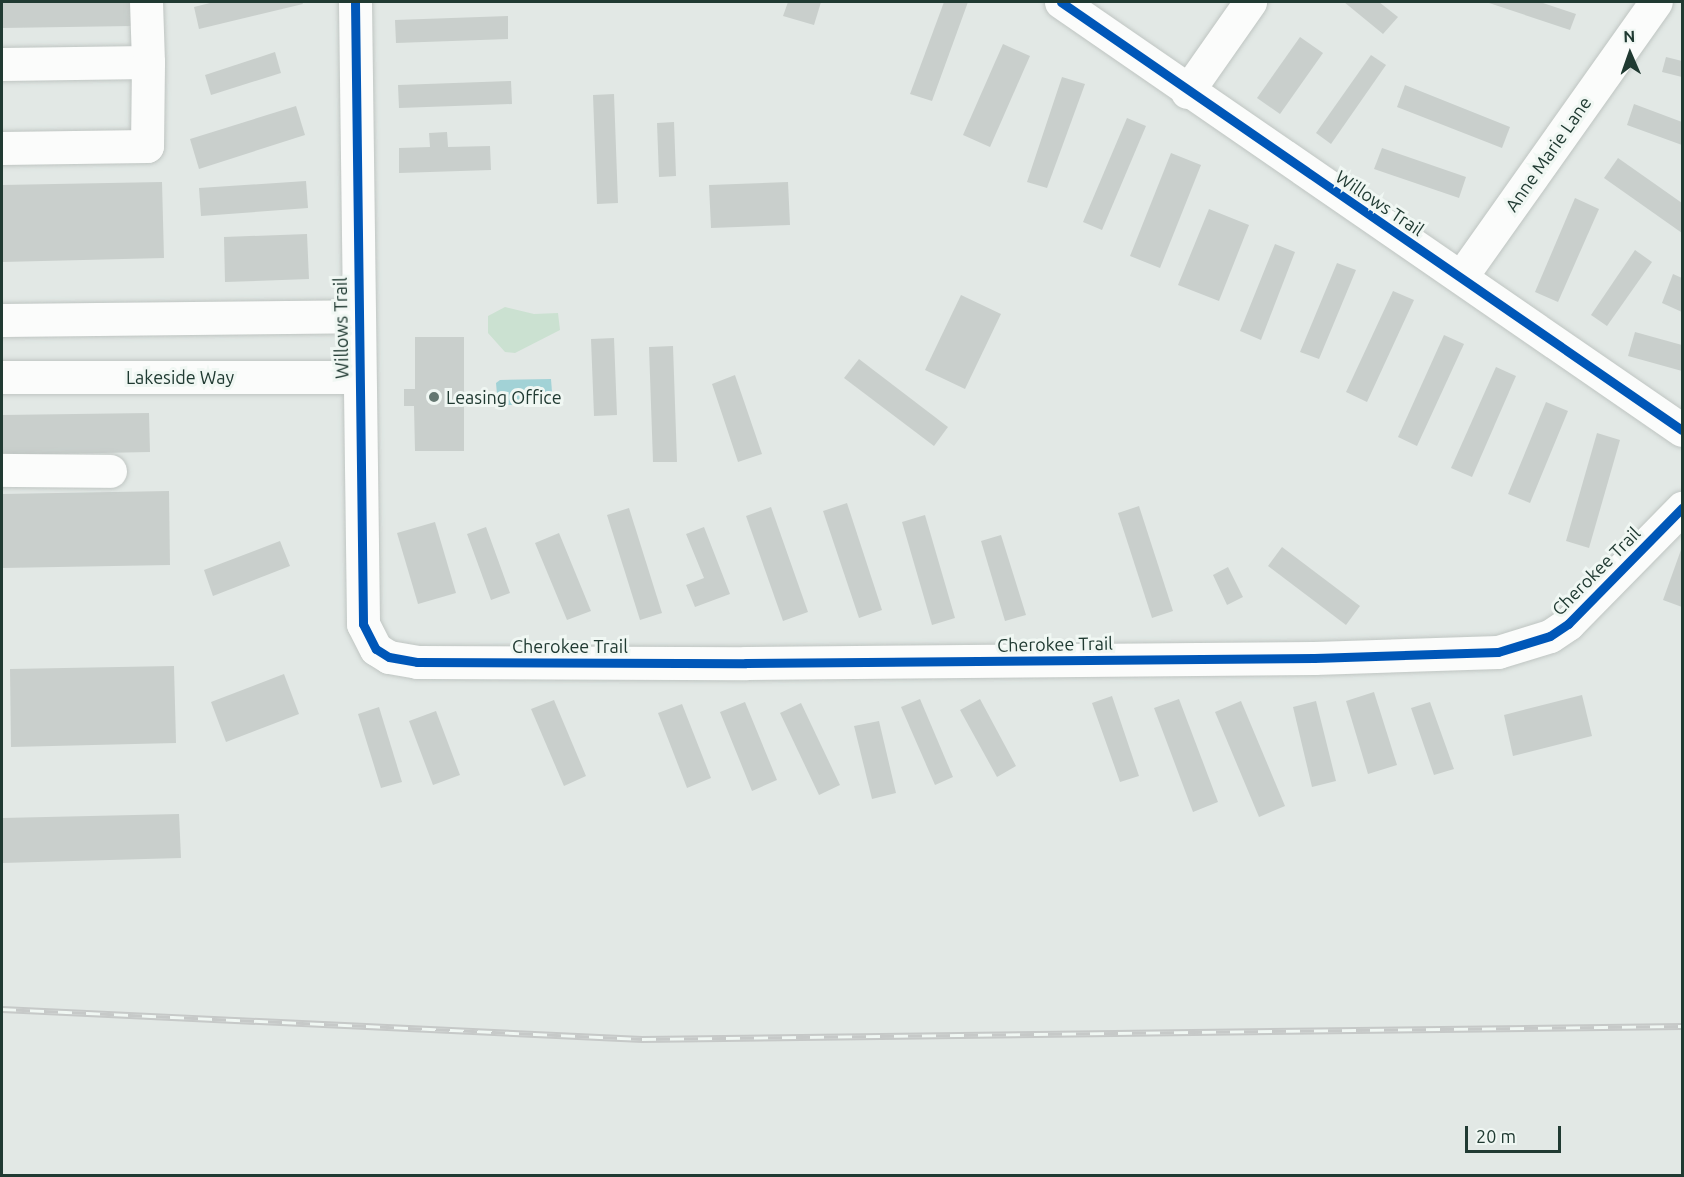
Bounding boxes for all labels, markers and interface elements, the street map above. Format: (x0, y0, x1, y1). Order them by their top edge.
north arrow (1600, 24, 1660, 84)
text: N (1623, 27, 1636, 45)
street label: Anne Marie Lane (1500, 92, 1596, 216)
street label: Willows Trail (1332, 166, 1428, 240)
street label: Willows Trail (329, 277, 353, 379)
street label: Lakeside Way (126, 366, 234, 388)
place label: Leasing Office (446, 386, 562, 408)
marker: Leasing Office (427, 390, 441, 404)
street label: Cherokee Trail (1547, 522, 1645, 620)
street label: Cherokee Trail (997, 632, 1113, 656)
street label: Cherokee Trail (512, 635, 628, 657)
scale bar (1468, 1114, 1564, 1152)
text: 20 m (1476, 1126, 1516, 1146)

